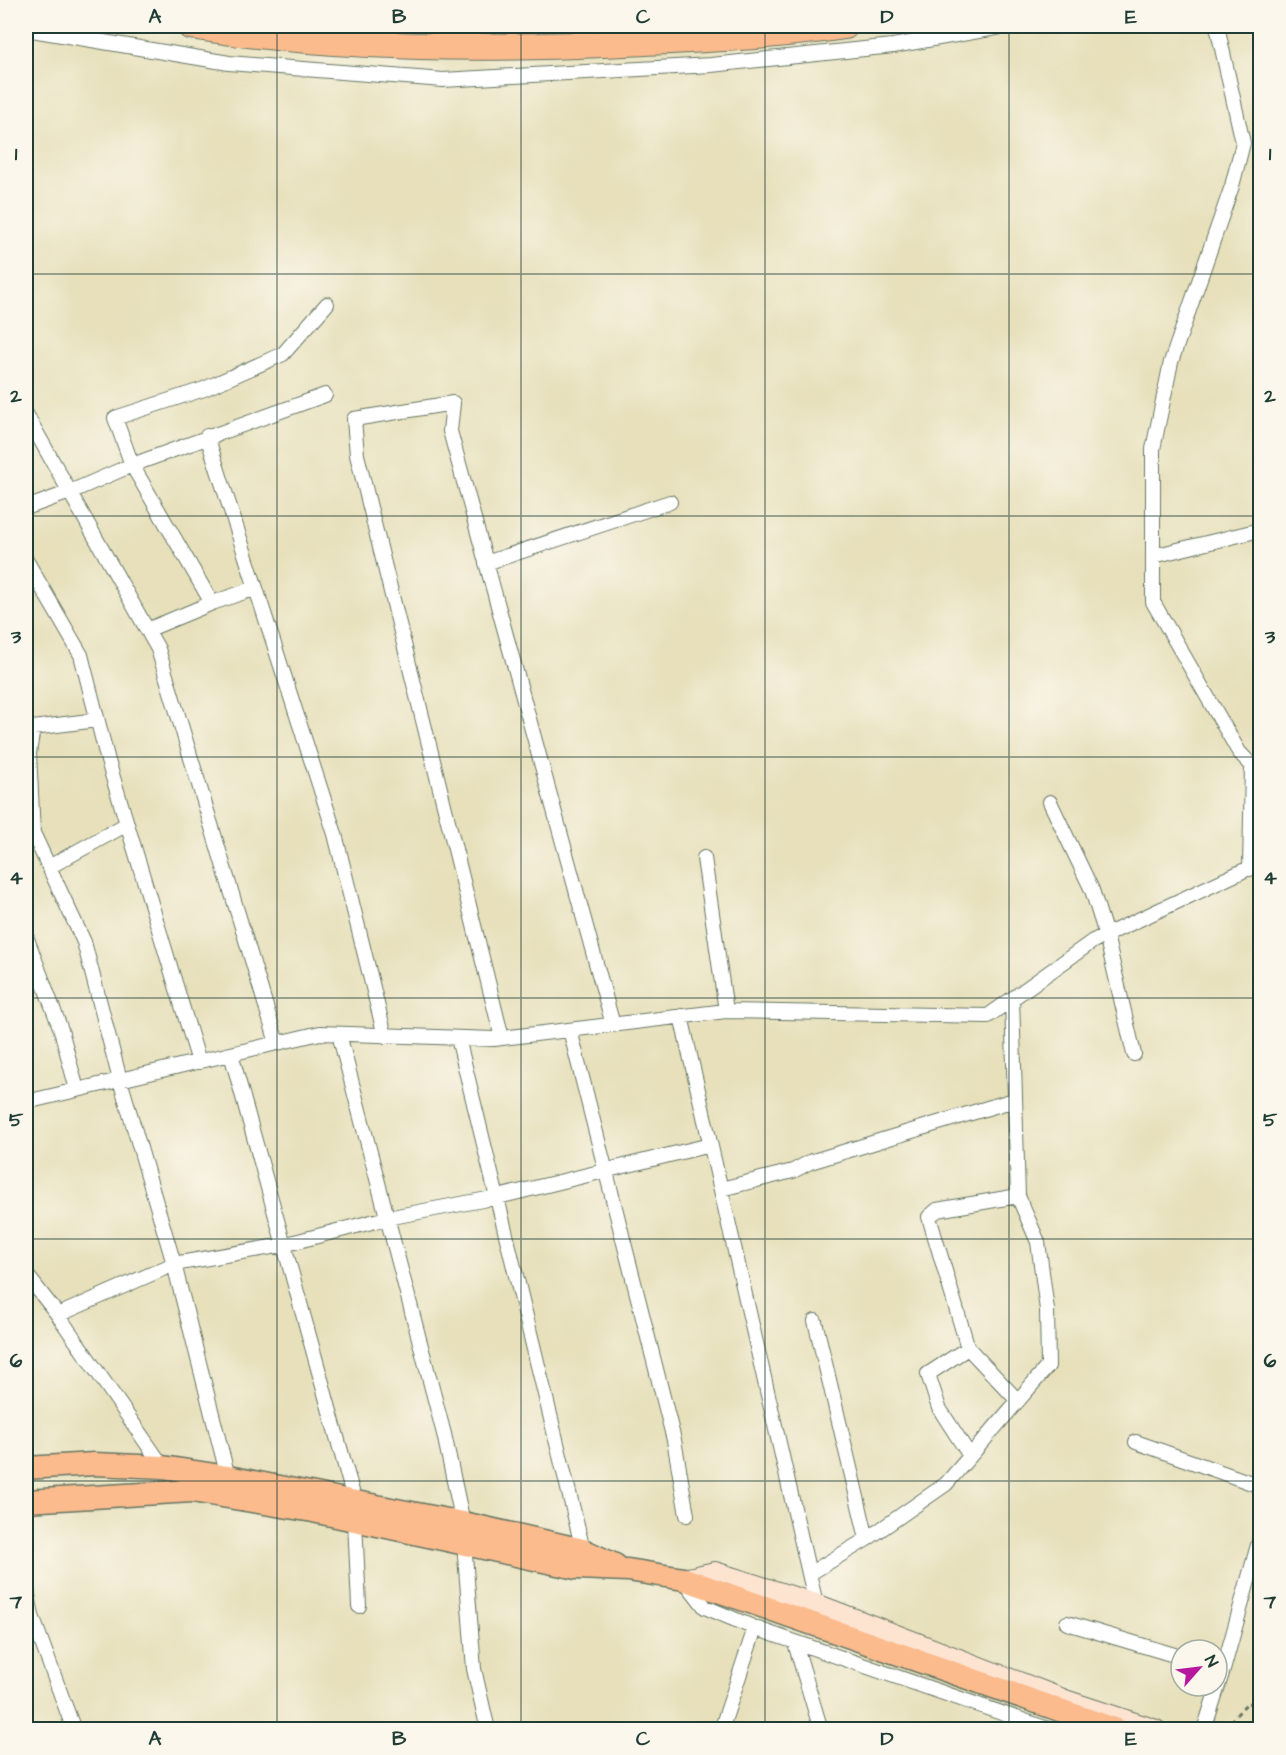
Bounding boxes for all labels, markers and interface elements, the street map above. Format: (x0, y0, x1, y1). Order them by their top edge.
text: A (149, 3, 162, 31)
text: B (392, 3, 407, 31)
text: C (636, 3, 651, 31)
text: D (881, 3, 894, 31)
text: E (1125, 3, 1137, 31)
text: 1 (15, 140, 18, 168)
text: 1 (1269, 140, 1272, 168)
text: 2 (9, 382, 22, 410)
text: 2 (1263, 382, 1276, 410)
text: 3 (10, 623, 22, 651)
text: 3 (1264, 623, 1276, 651)
text: 4 (9, 864, 23, 892)
text: 4 (1263, 864, 1277, 892)
text: 5 (9, 1106, 24, 1134)
text: 5 (1263, 1106, 1278, 1134)
text: 6 (10, 1347, 23, 1375)
text: 6 (1264, 1347, 1277, 1375)
text: 7 (9, 1588, 23, 1616)
text: 7 (1263, 1588, 1277, 1616)
north arrow (1169, 1638, 1229, 1698)
text: N (1199, 1652, 1223, 1671)
text: A (149, 1725, 162, 1753)
text: B (392, 1725, 407, 1753)
text: C (636, 1725, 651, 1753)
text: D (881, 1725, 894, 1753)
text: E (1125, 1725, 1137, 1753)

